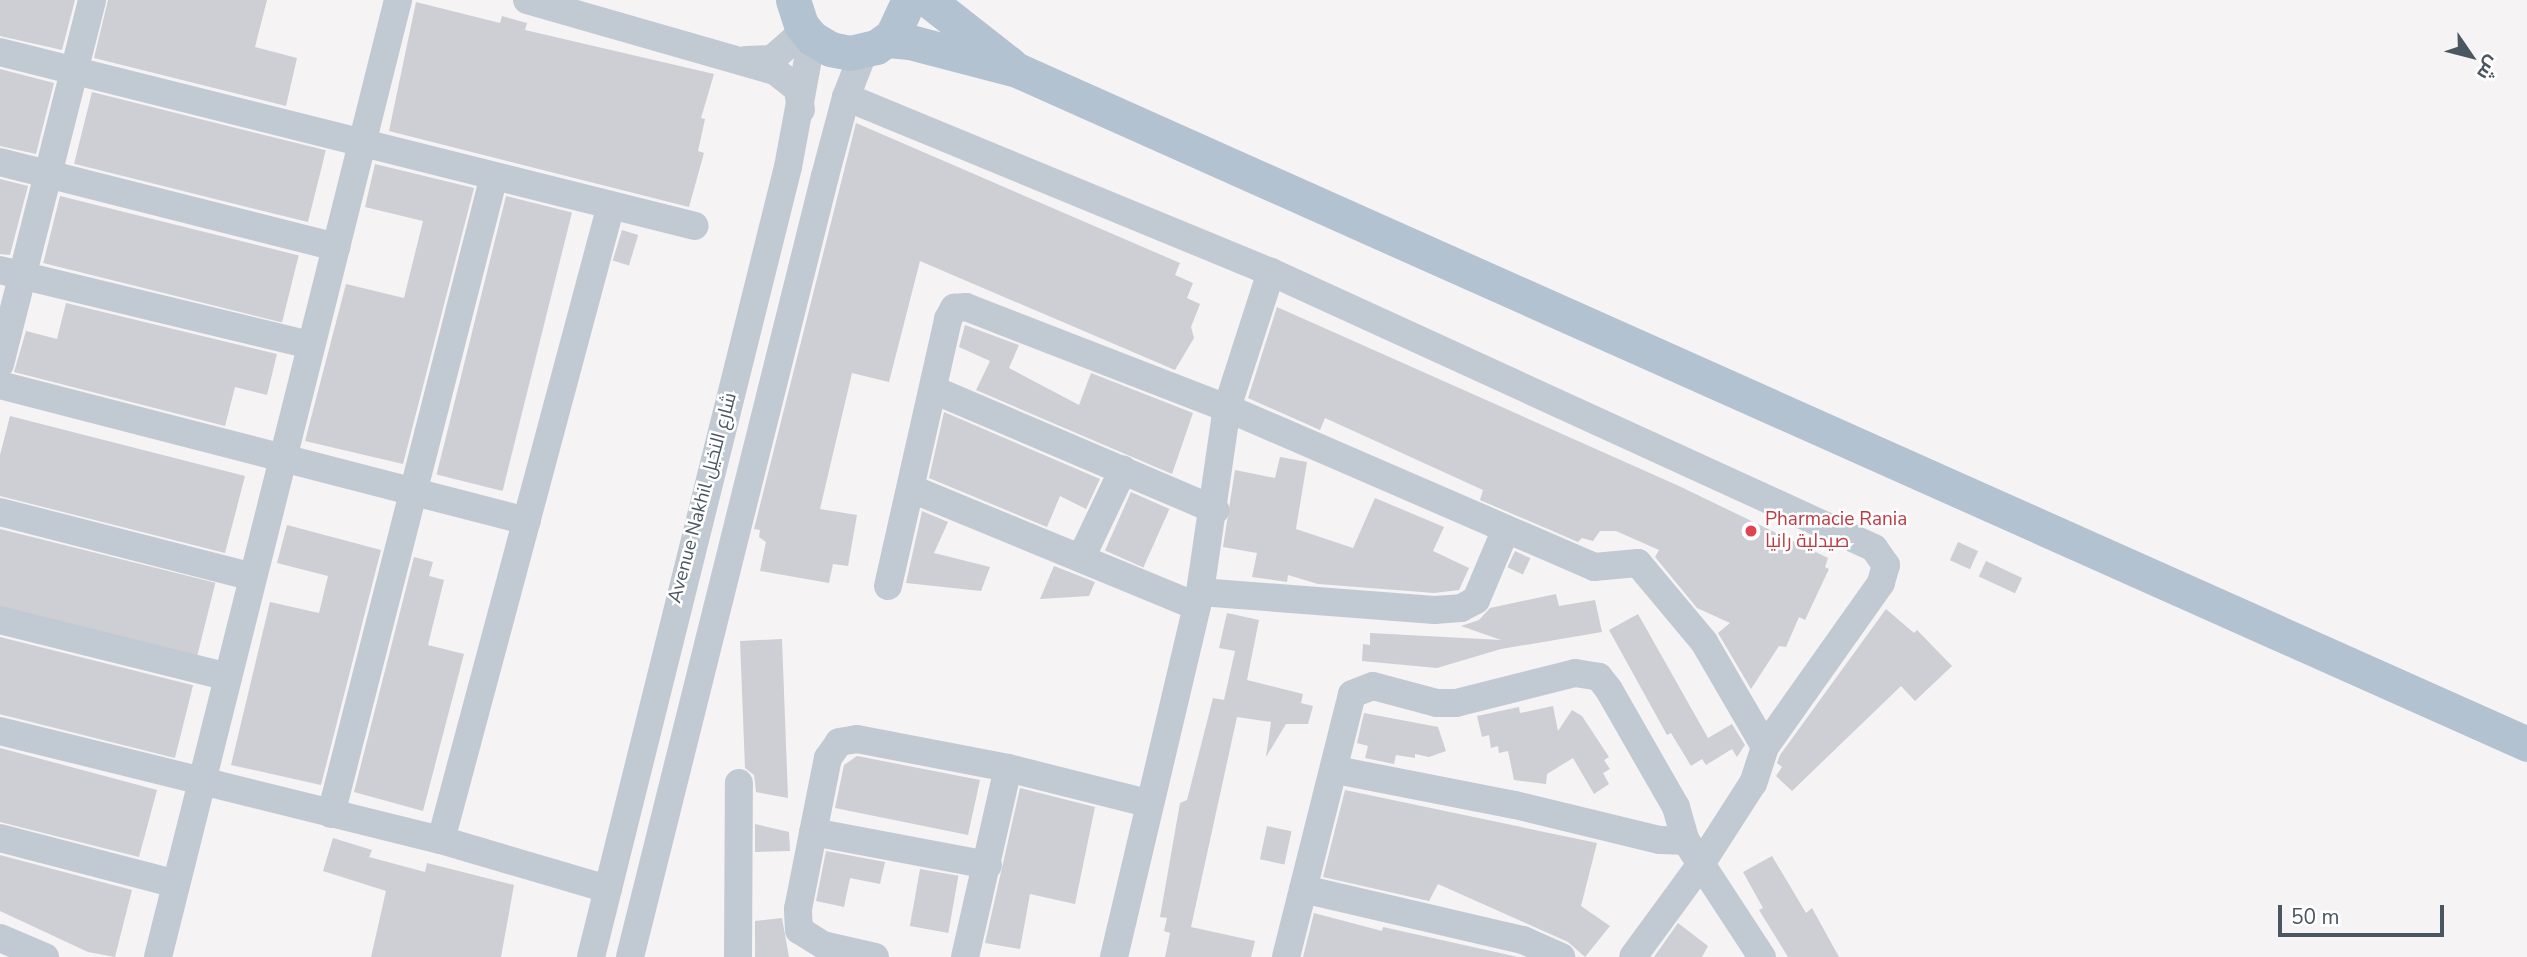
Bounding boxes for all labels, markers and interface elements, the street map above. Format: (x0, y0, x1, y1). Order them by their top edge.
north arrow (2436, 21, 2506, 91)
text: ش (2471, 51, 2506, 85)
street label: Avenue Nakhil شارع النخيل (664, 390, 742, 606)
place label: Pharmacie Rania صيدلية رانيا (1765, 509, 1907, 553)
marker: Pharmacie Rania صيدلية رانيا (1743, 523, 1759, 539)
scale bar (2282, 890, 2448, 934)
text: 50 m (2291, 903, 2340, 931)

